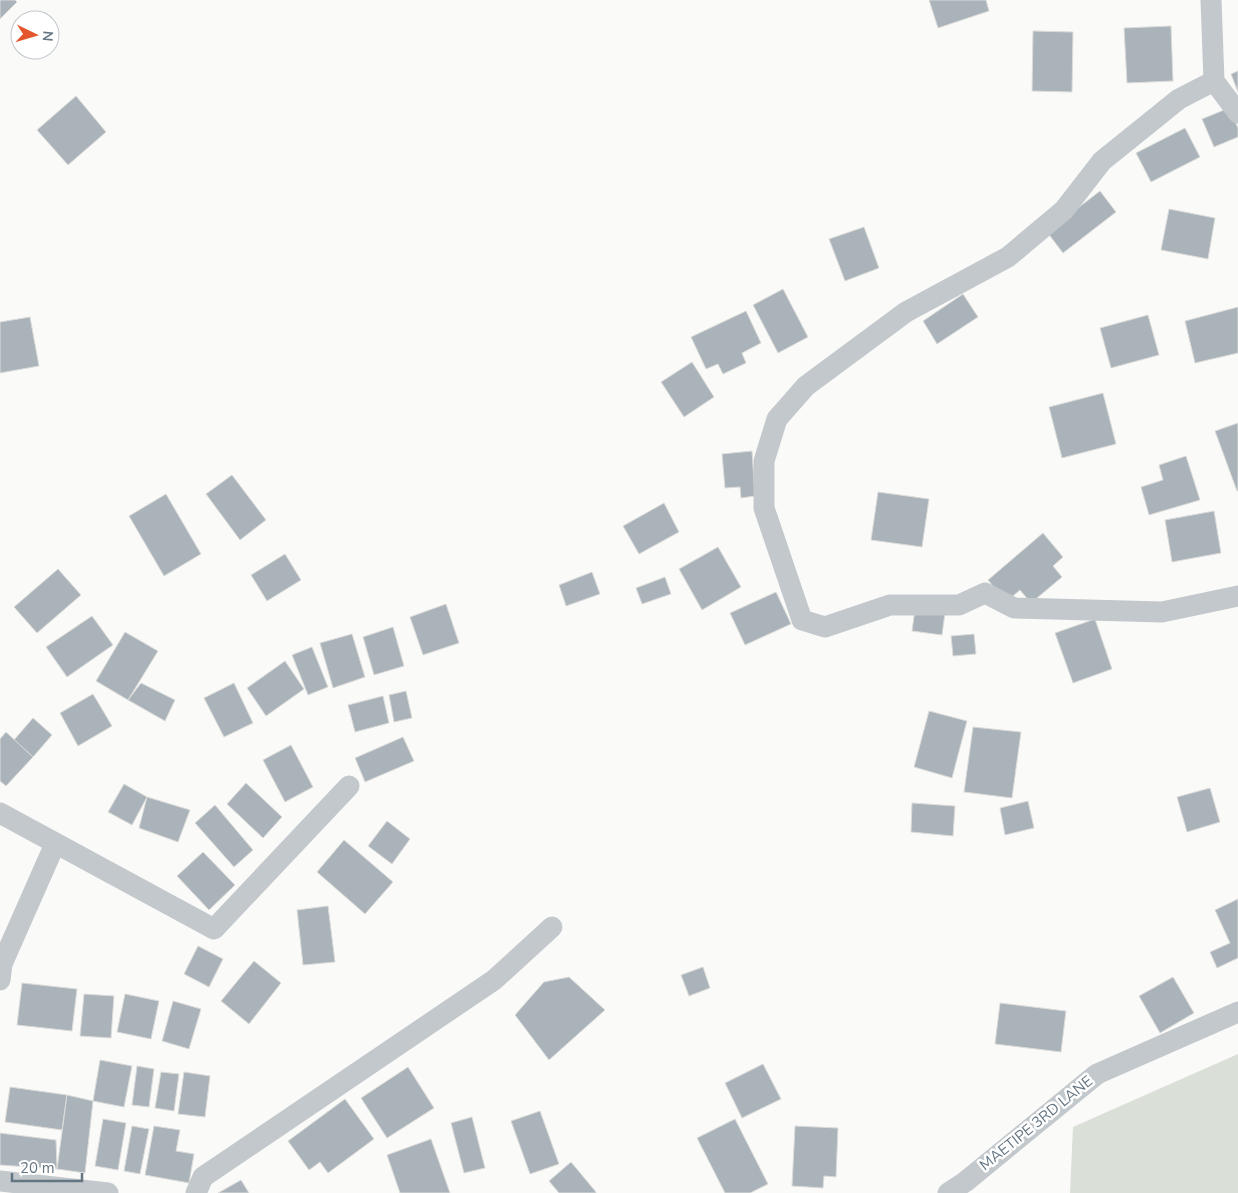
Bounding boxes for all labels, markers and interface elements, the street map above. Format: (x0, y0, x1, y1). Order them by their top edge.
north arrow (10, 10, 60, 60)
text: N (38, 30, 57, 42)
street label: MAETIPE 3RD LANE (975, 1071, 1097, 1175)
scale bar (12, 1150, 82, 1182)
text: 20 m (20, 1158, 55, 1178)

